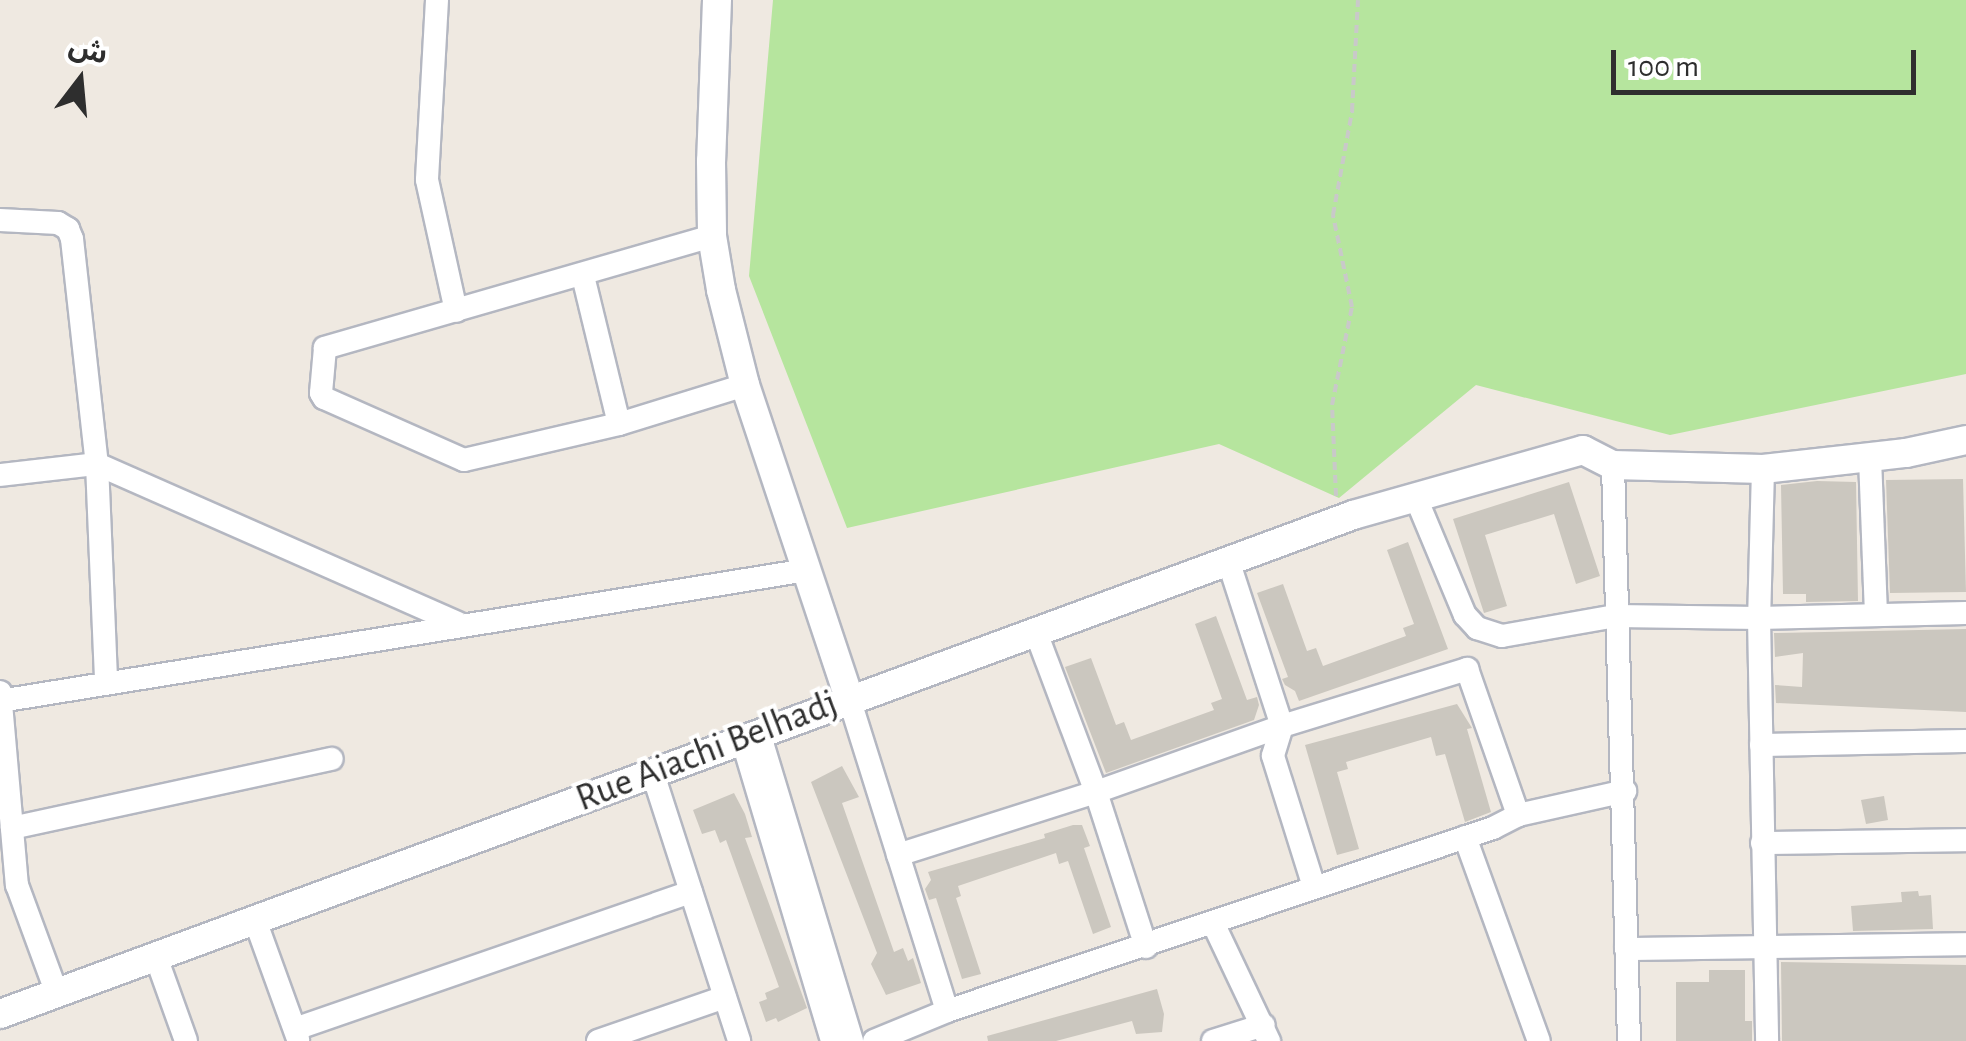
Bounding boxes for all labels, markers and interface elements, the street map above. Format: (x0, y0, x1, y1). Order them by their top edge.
north arrow (30, 30, 130, 130)
scale bar (1616, 30, 1921, 92)
text: ش (66, 32, 111, 70)
text: 100 m (1628, 52, 1699, 82)
street label: Rue Aiachi Belhadj (570, 681, 844, 823)

